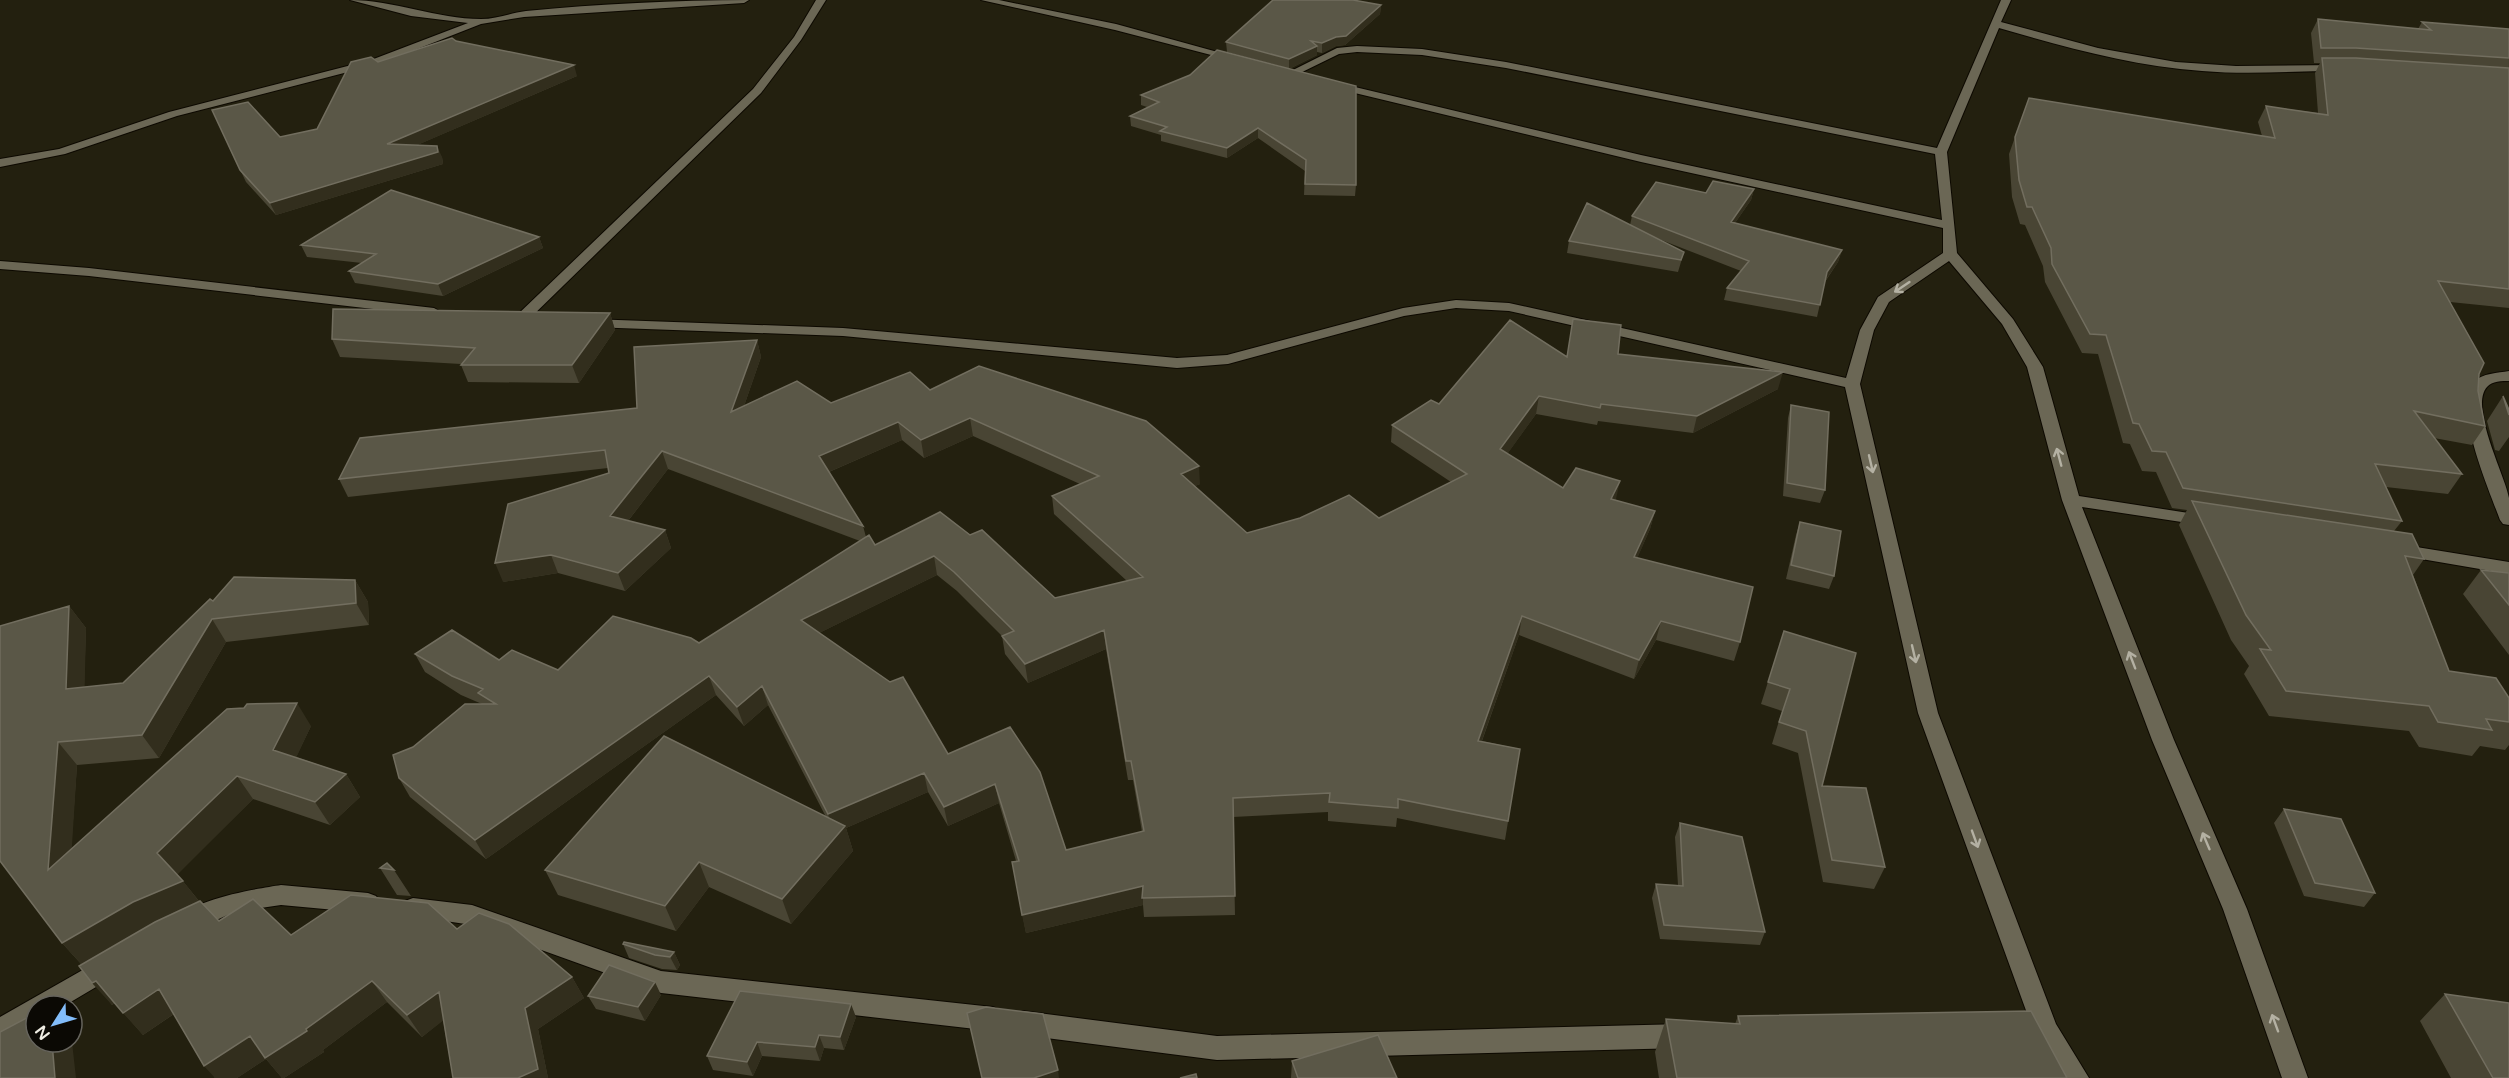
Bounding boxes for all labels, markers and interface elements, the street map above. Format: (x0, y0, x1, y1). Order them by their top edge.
one-way arrow (1894, 281, 1910, 293)
one-way arrow (2053, 448, 2065, 467)
one-way arrow (1865, 454, 1877, 473)
one-way arrow (1909, 645, 1921, 664)
one-way arrow (2126, 651, 2137, 670)
one-way arrow (1970, 830, 1981, 848)
one-way arrow (2200, 832, 2211, 851)
north arrow (24, 994, 84, 1054)
one-way arrow (2269, 1014, 2280, 1033)
text: N (31, 1021, 55, 1044)

